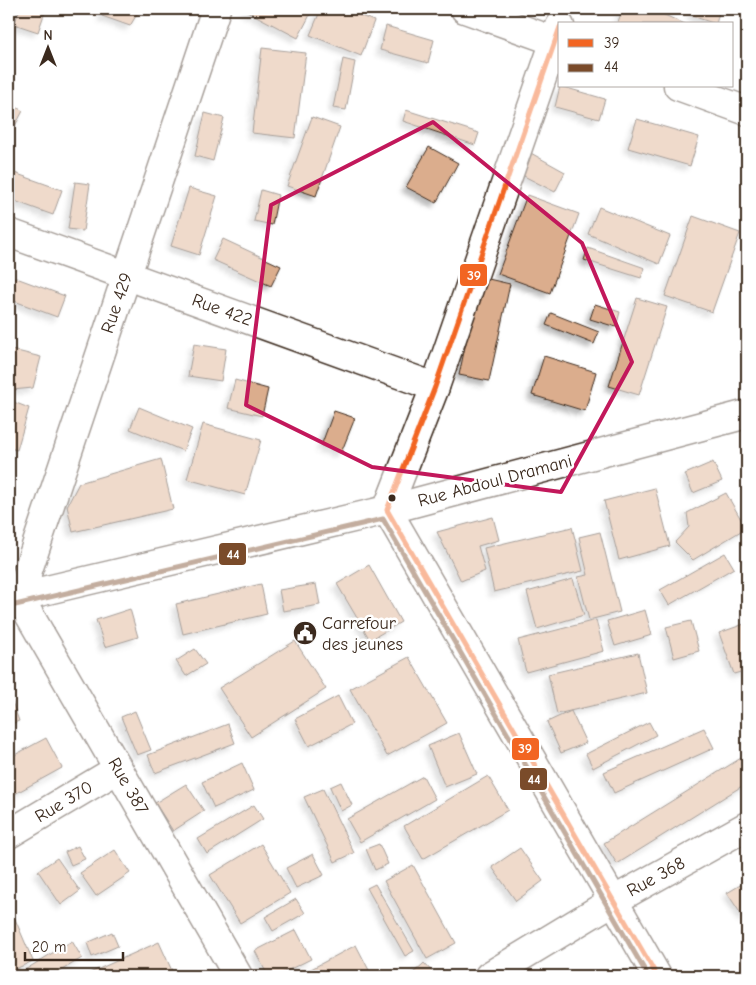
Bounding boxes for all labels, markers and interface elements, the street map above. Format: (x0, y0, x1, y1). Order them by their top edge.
north arrow (22, 22, 72, 72)
legend (558, 22, 734, 88)
text: N (43, 27, 53, 44)
text: 39 (604, 34, 620, 52)
text: 44 (604, 58, 619, 76)
line badge: 39 (459, 263, 488, 287)
text: 39 (467, 267, 481, 284)
street label: Rue 429 (97, 270, 137, 336)
street label: Rue 422 (189, 289, 255, 331)
street label: Rue Abdoul Dramani (416, 450, 574, 512)
unlabelled marker (387, 493, 397, 503)
line badge: 44 (218, 542, 247, 566)
text: 44 (226, 546, 240, 563)
place label: Carrefour des jeunes (322, 613, 403, 655)
public building icon: Carrefour des jeunes (292, 620, 318, 646)
line badge: 39 (511, 737, 540, 761)
text: 39 (518, 740, 532, 757)
street label: Rue 387 (103, 754, 153, 818)
line badge: 44 (519, 767, 548, 791)
text: 44 (527, 771, 541, 788)
street label: Rue 370 (31, 777, 97, 827)
street label: Rue 368 (623, 853, 689, 901)
scale bar (25, 930, 122, 962)
text: 20 m (32, 938, 66, 956)

